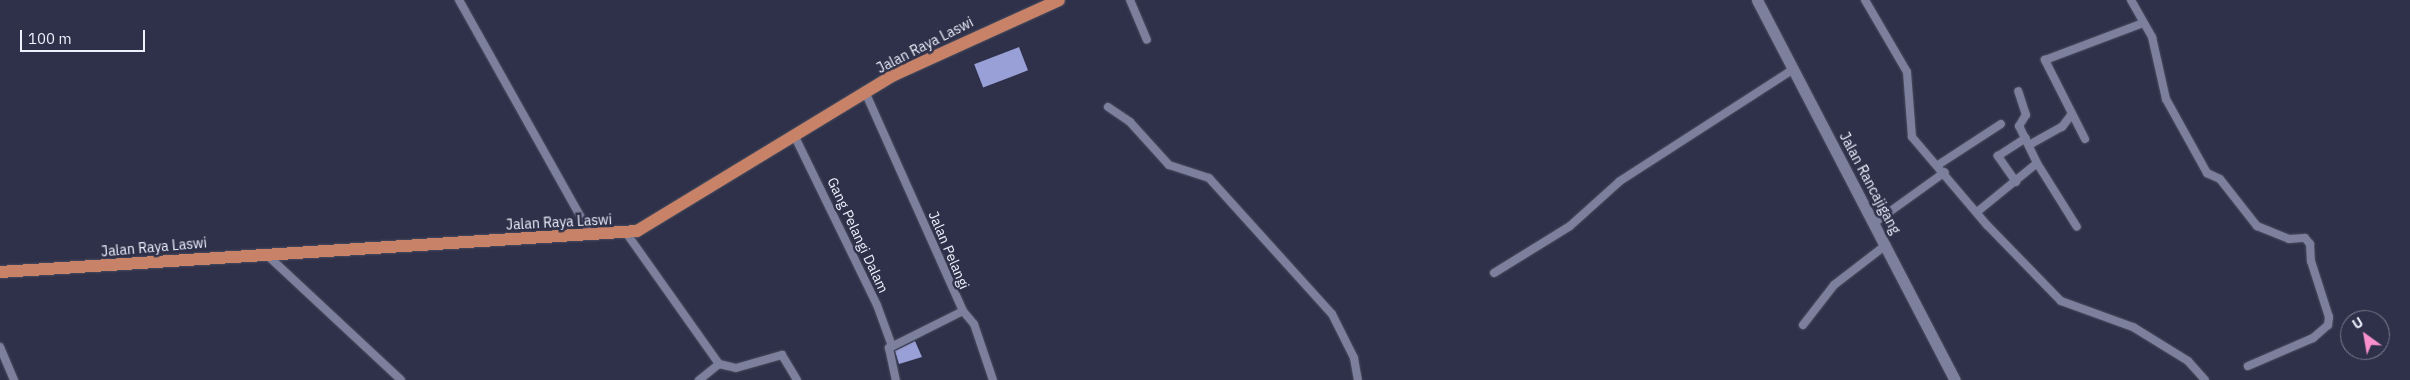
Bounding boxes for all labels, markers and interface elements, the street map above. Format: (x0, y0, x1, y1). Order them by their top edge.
street label: Jalan Raya Laswi (874, 13, 976, 77)
scale bar (22, 20, 148, 52)
text: 100 m (28, 29, 72, 48)
street label: Jalan Rancajigang (1836, 129, 1904, 237)
street label: Gang Pelangi Dalam (824, 175, 892, 295)
street label: Jalan Pelangi (925, 208, 973, 292)
street label: Jalan Raya Laswi (505, 211, 613, 233)
street label: Jalan Raya Laswi (100, 234, 208, 260)
north arrow (2340, 310, 2390, 360)
text: U (2349, 313, 2366, 333)

